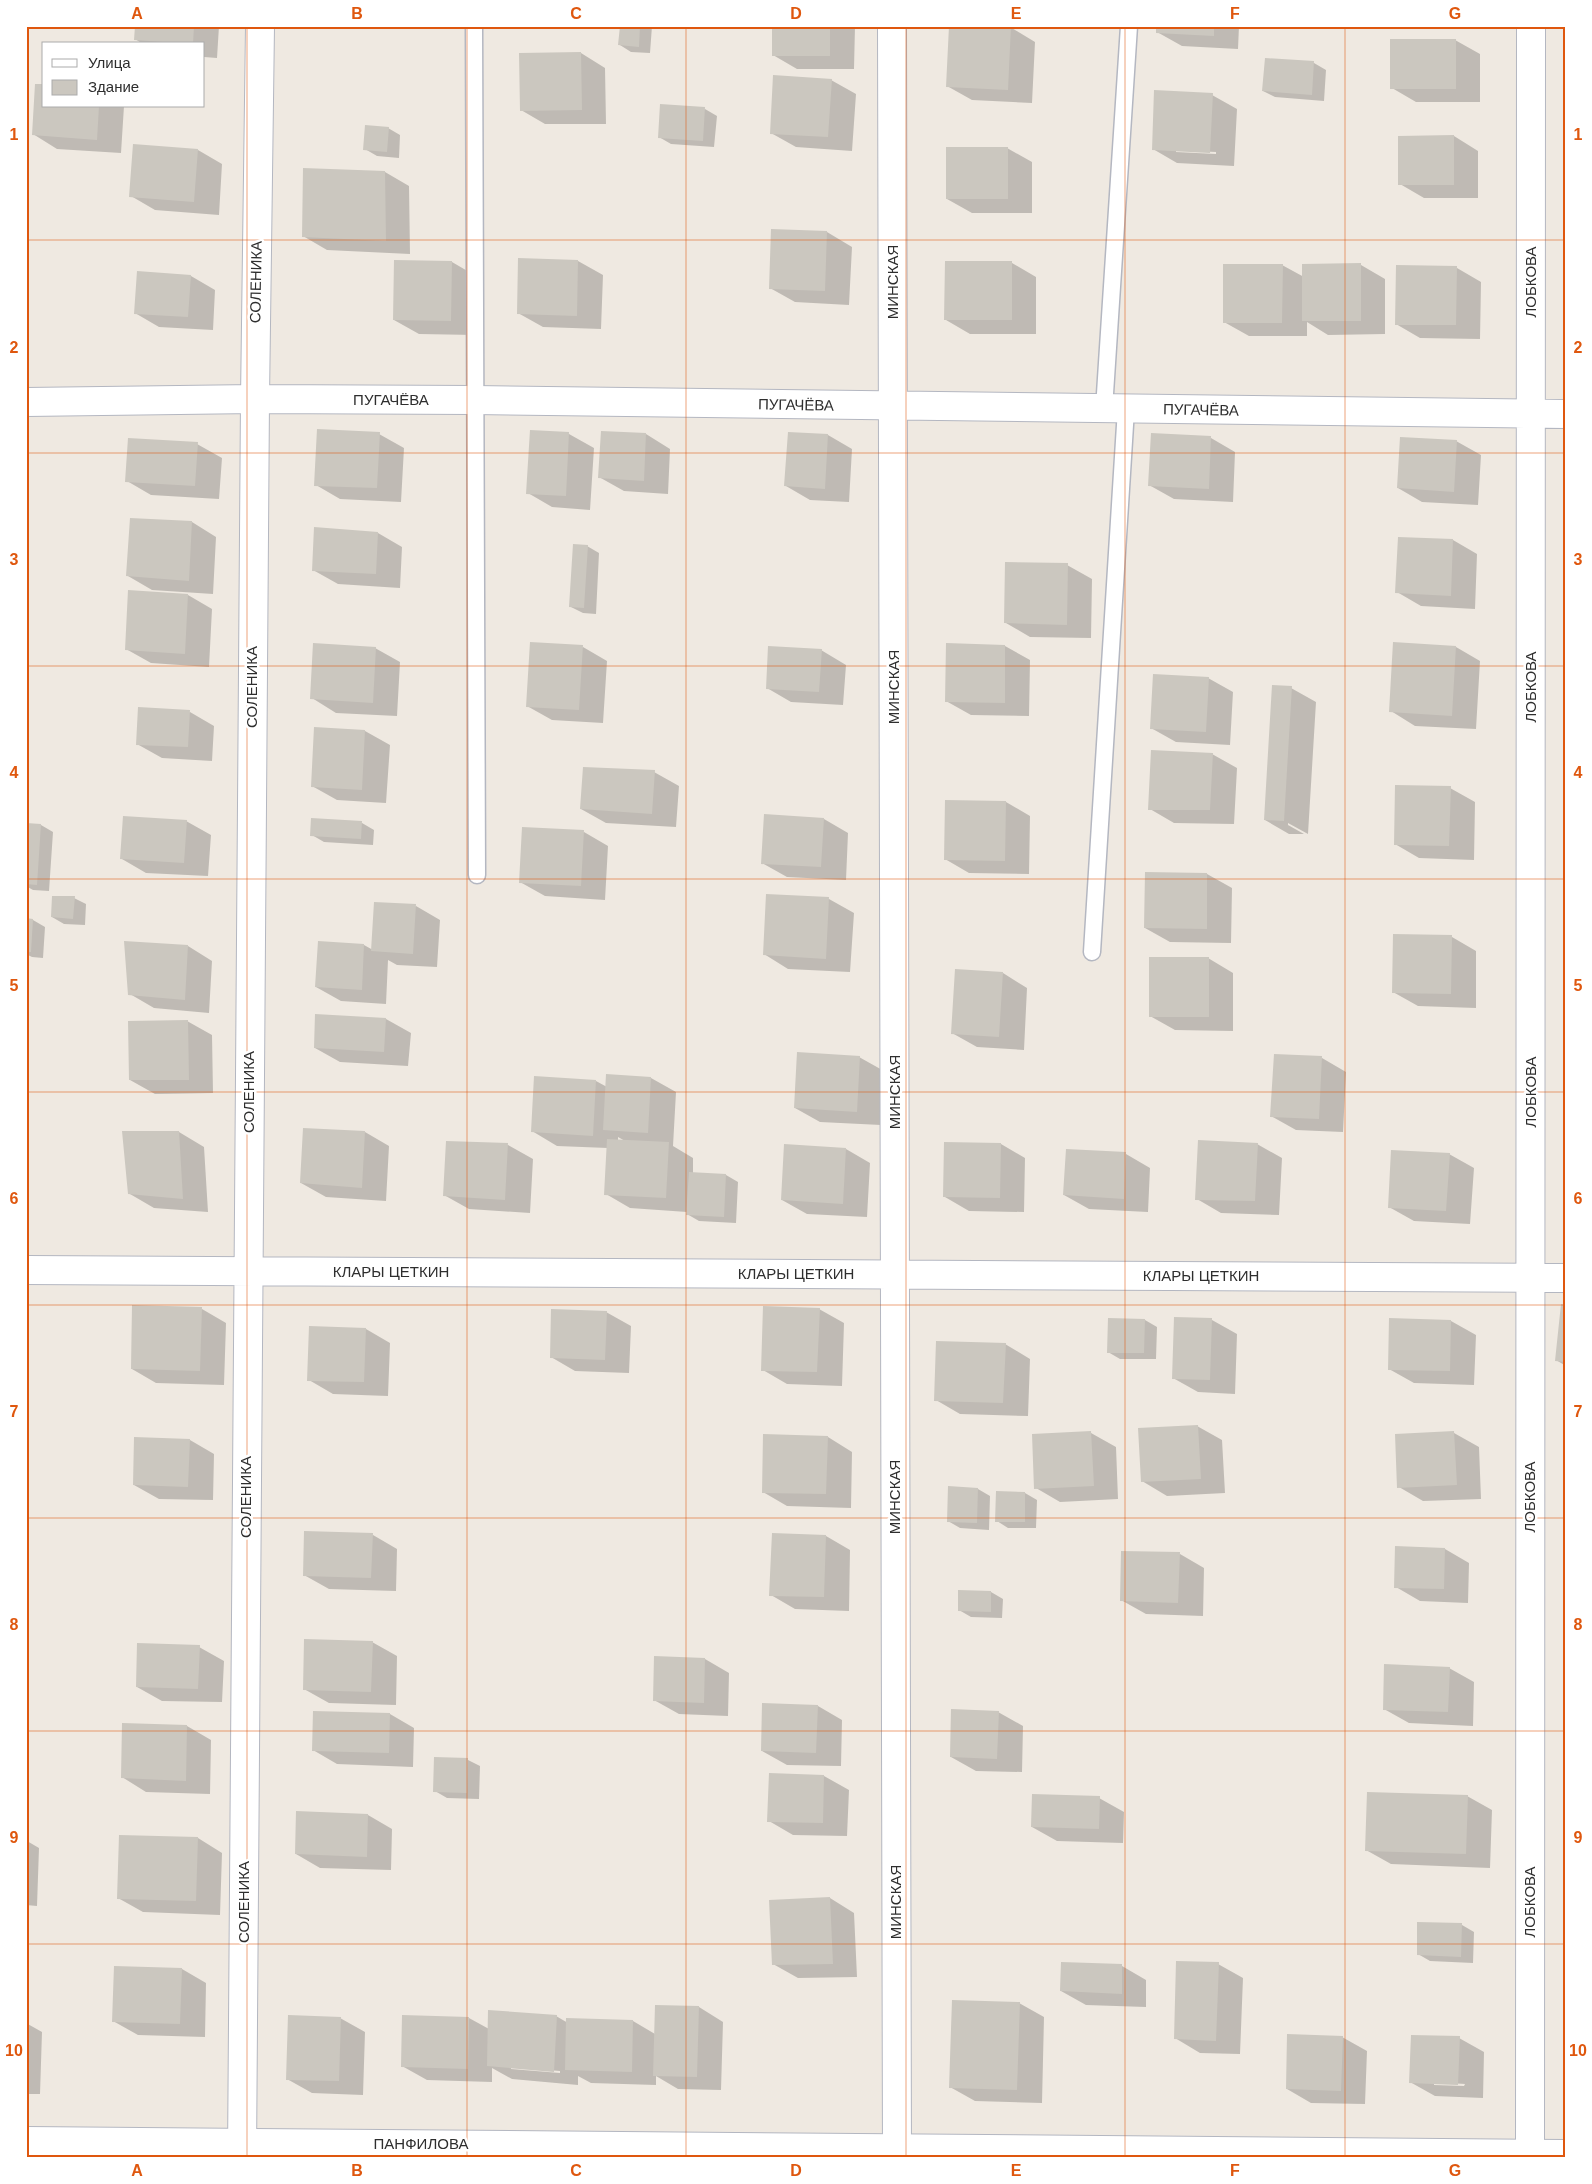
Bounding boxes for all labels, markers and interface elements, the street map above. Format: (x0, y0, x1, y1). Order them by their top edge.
text: A (131, 5, 143, 22)
text: B (351, 5, 363, 22)
text: C (570, 5, 582, 22)
text: D (790, 5, 802, 22)
text: E (1011, 5, 1022, 22)
text: F (1230, 5, 1240, 22)
text: G (1449, 5, 1461, 22)
legend (42, 42, 205, 108)
text: Улица (88, 54, 131, 71)
text: Здание (88, 78, 139, 95)
text: 1 (10, 126, 19, 143)
text: 1 (1574, 126, 1583, 143)
street label: СОЛЕНИКА (246, 241, 265, 323)
street label: МИНСКАЯ (884, 245, 901, 319)
street label: ЛОБКОВА (1522, 246, 1539, 318)
text: 2 (10, 339, 19, 356)
text: 2 (1574, 339, 1583, 356)
street label: ПУГАЧЁВА (353, 391, 429, 408)
street label: ПУГАЧЁВА (758, 395, 834, 414)
street label: ПУГАЧЁВА (1163, 400, 1239, 419)
text: 3 (10, 551, 19, 568)
text: 3 (1574, 551, 1583, 568)
street label: СОЛЕНИКА (243, 646, 260, 728)
street label: МИНСКАЯ (885, 650, 902, 724)
street label: ЛОБКОВА (1522, 651, 1539, 723)
text: 4 (10, 764, 19, 781)
text: 4 (1574, 764, 1583, 781)
text: 5 (10, 977, 19, 994)
text: 5 (1574, 977, 1583, 994)
street label: СОЛЕНИКА (240, 1051, 257, 1133)
street label: МИНСКАЯ (886, 1055, 903, 1129)
street label: ЛОБКОВА (1522, 1056, 1539, 1128)
text: 6 (10, 1190, 19, 1207)
text: 6 (1574, 1190, 1583, 1207)
street label: КЛАРЫ ЦЕТКИН (333, 1263, 449, 1280)
street label: КЛАРЫ ЦЕТКИН (738, 1265, 854, 1282)
street label: КЛАРЫ ЦЕТКИН (1143, 1267, 1259, 1284)
text: 7 (10, 1403, 19, 1420)
text: 7 (1574, 1403, 1583, 1420)
street label: СОЛЕНИКА (237, 1456, 254, 1538)
street label: МИНСКАЯ (886, 1460, 903, 1534)
street label: ЛОБКОВА (1521, 1461, 1538, 1533)
text: 8 (10, 1616, 19, 1633)
text: 8 (1574, 1616, 1583, 1633)
text: 9 (10, 1829, 19, 1846)
text: 9 (1574, 1829, 1583, 1846)
street label: СОЛЕНИКА (235, 1861, 252, 1943)
street label: МИНСКАЯ (887, 1865, 904, 1939)
street label: ЛОБКОВА (1521, 1866, 1538, 1938)
text: 10 (5, 2042, 23, 2059)
text: 10 (1569, 2042, 1587, 2059)
street label: ПАНФИЛОВА (374, 2135, 468, 2152)
text: A (131, 2162, 143, 2179)
text: B (351, 2162, 363, 2179)
text: C (570, 2162, 582, 2179)
text: D (790, 2162, 802, 2179)
text: E (1011, 2162, 1022, 2179)
text: F (1230, 2162, 1240, 2179)
text: G (1449, 2162, 1461, 2179)

